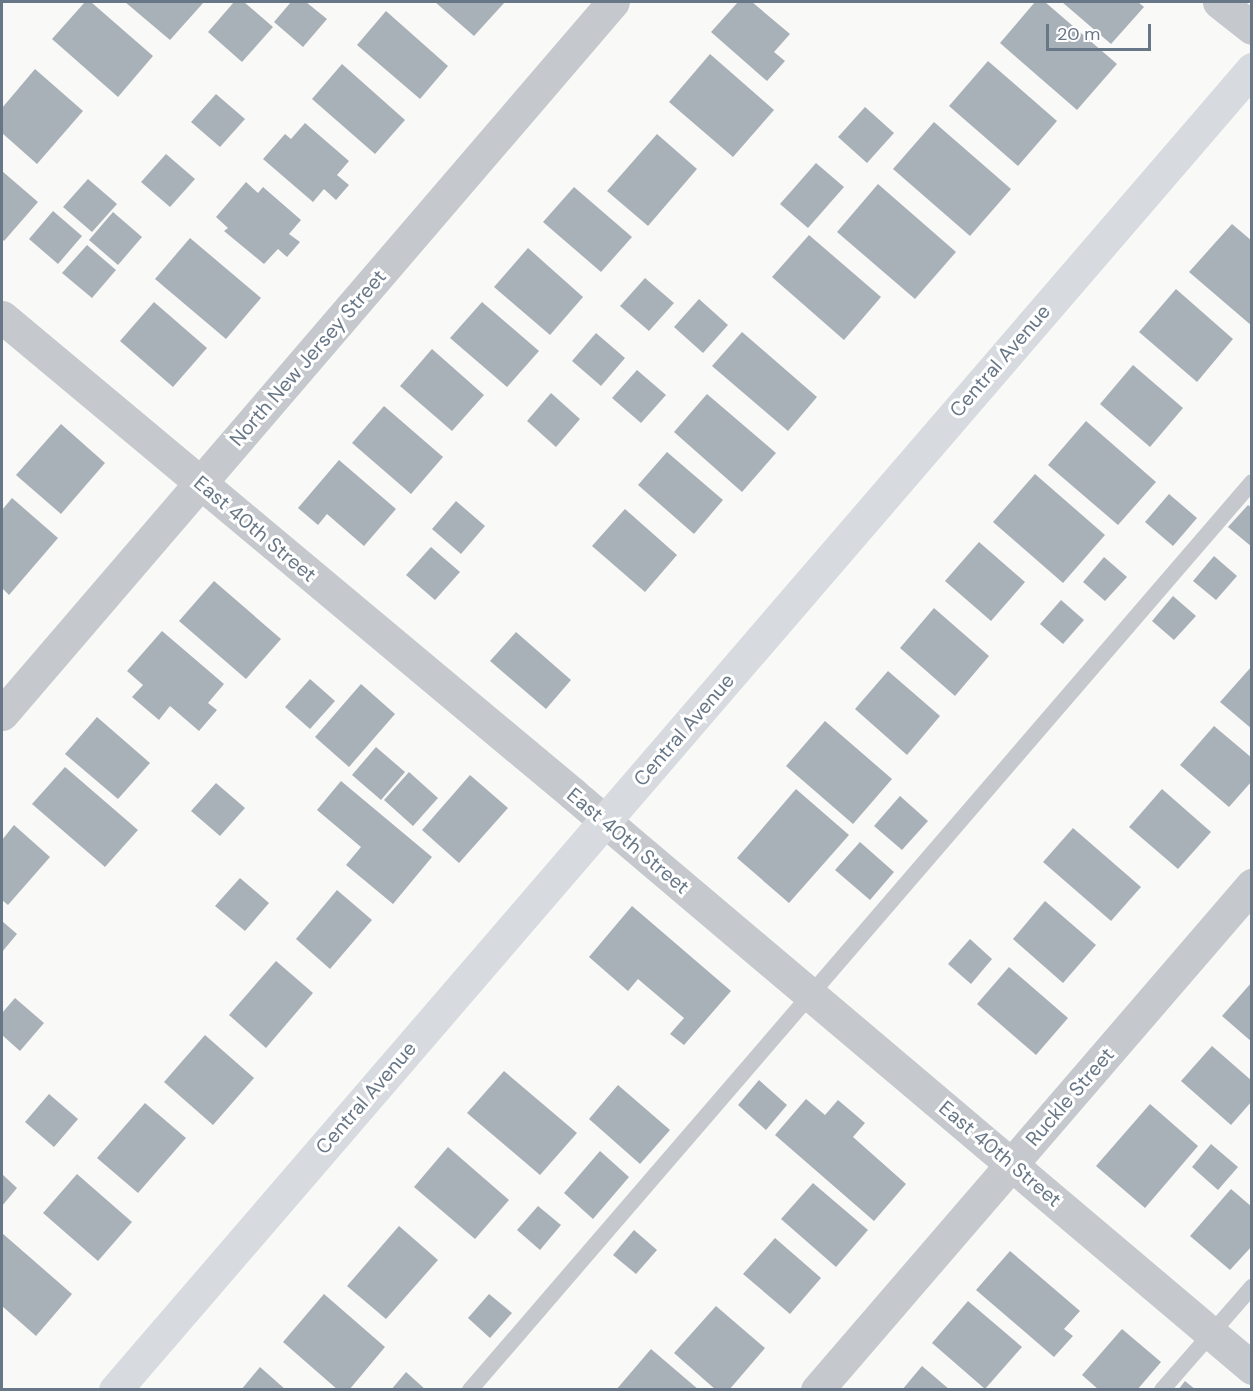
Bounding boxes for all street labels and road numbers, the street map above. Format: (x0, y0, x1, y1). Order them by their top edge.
street label: North New Jersey Street (225, 265, 391, 451)
street label: Central Avenue (945, 300, 1055, 422)
street label: East 40th Street (189, 471, 321, 587)
street label: Central Avenue (629, 669, 739, 791)
street label: East 40th Street (562, 783, 694, 899)
street label: Central Avenue (311, 1037, 421, 1159)
street label: Ruckle Street (1021, 1043, 1119, 1151)
street label: East 40th Street (934, 1096, 1066, 1212)

